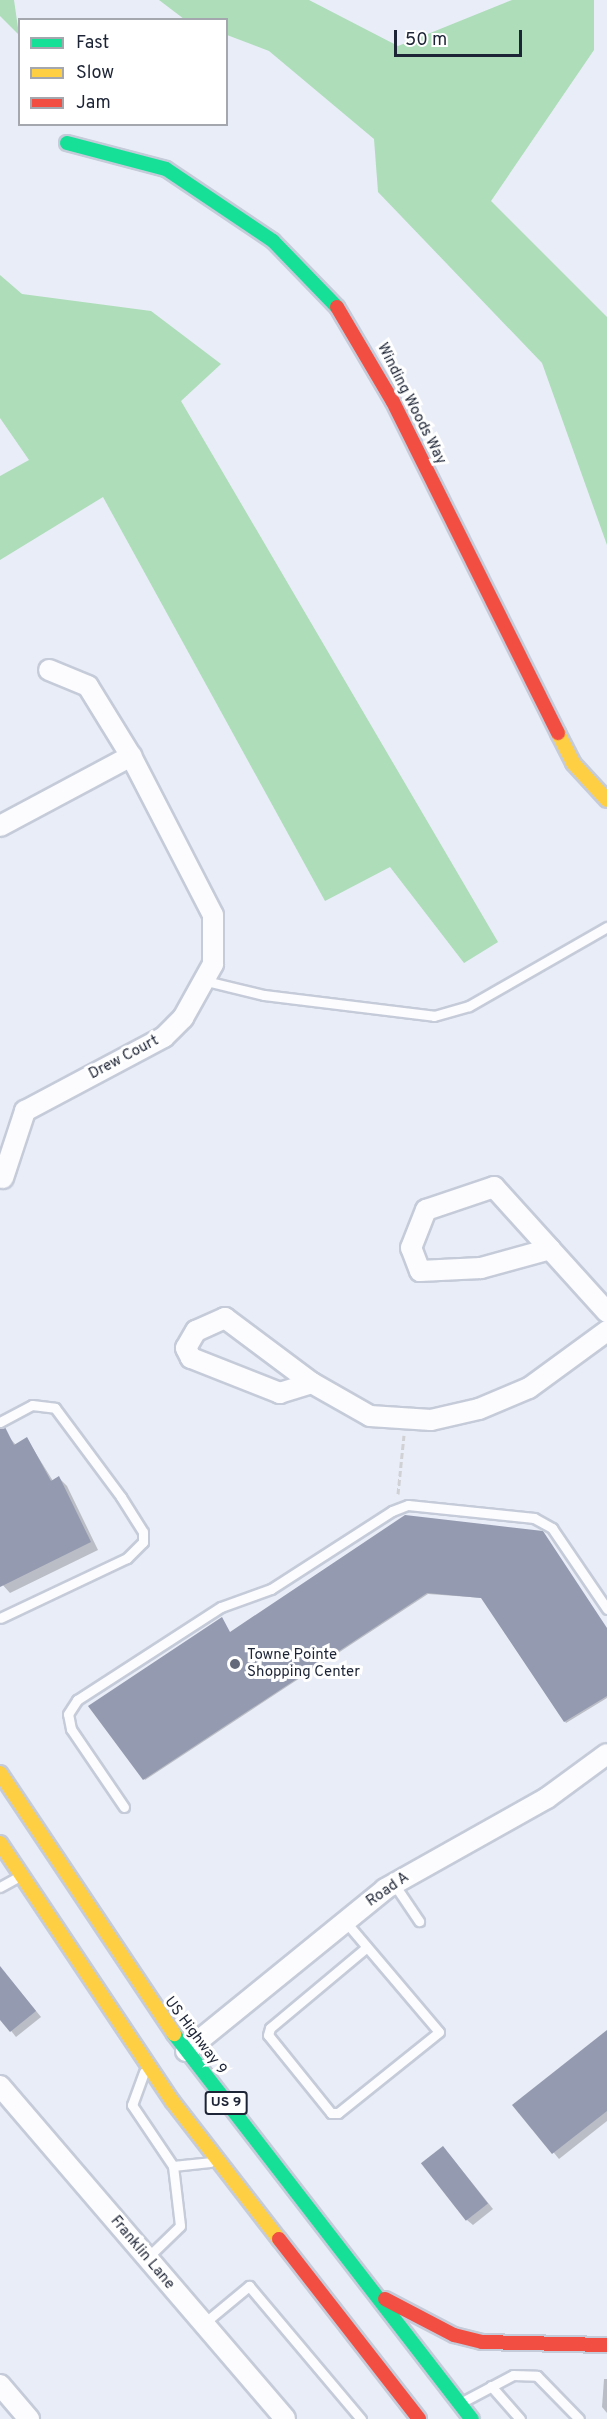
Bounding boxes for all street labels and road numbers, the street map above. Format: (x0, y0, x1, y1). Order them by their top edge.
street label: Winding Woods Way (372, 340, 450, 468)
street label: Drew Court (86, 1032, 162, 1084)
street label: Road A (363, 1869, 413, 1911)
street label: US Highway 9 (160, 1994, 230, 2078)
road number: US 9 (204, 2092, 248, 2114)
street label: Franklin Lane (106, 2213, 178, 2293)

